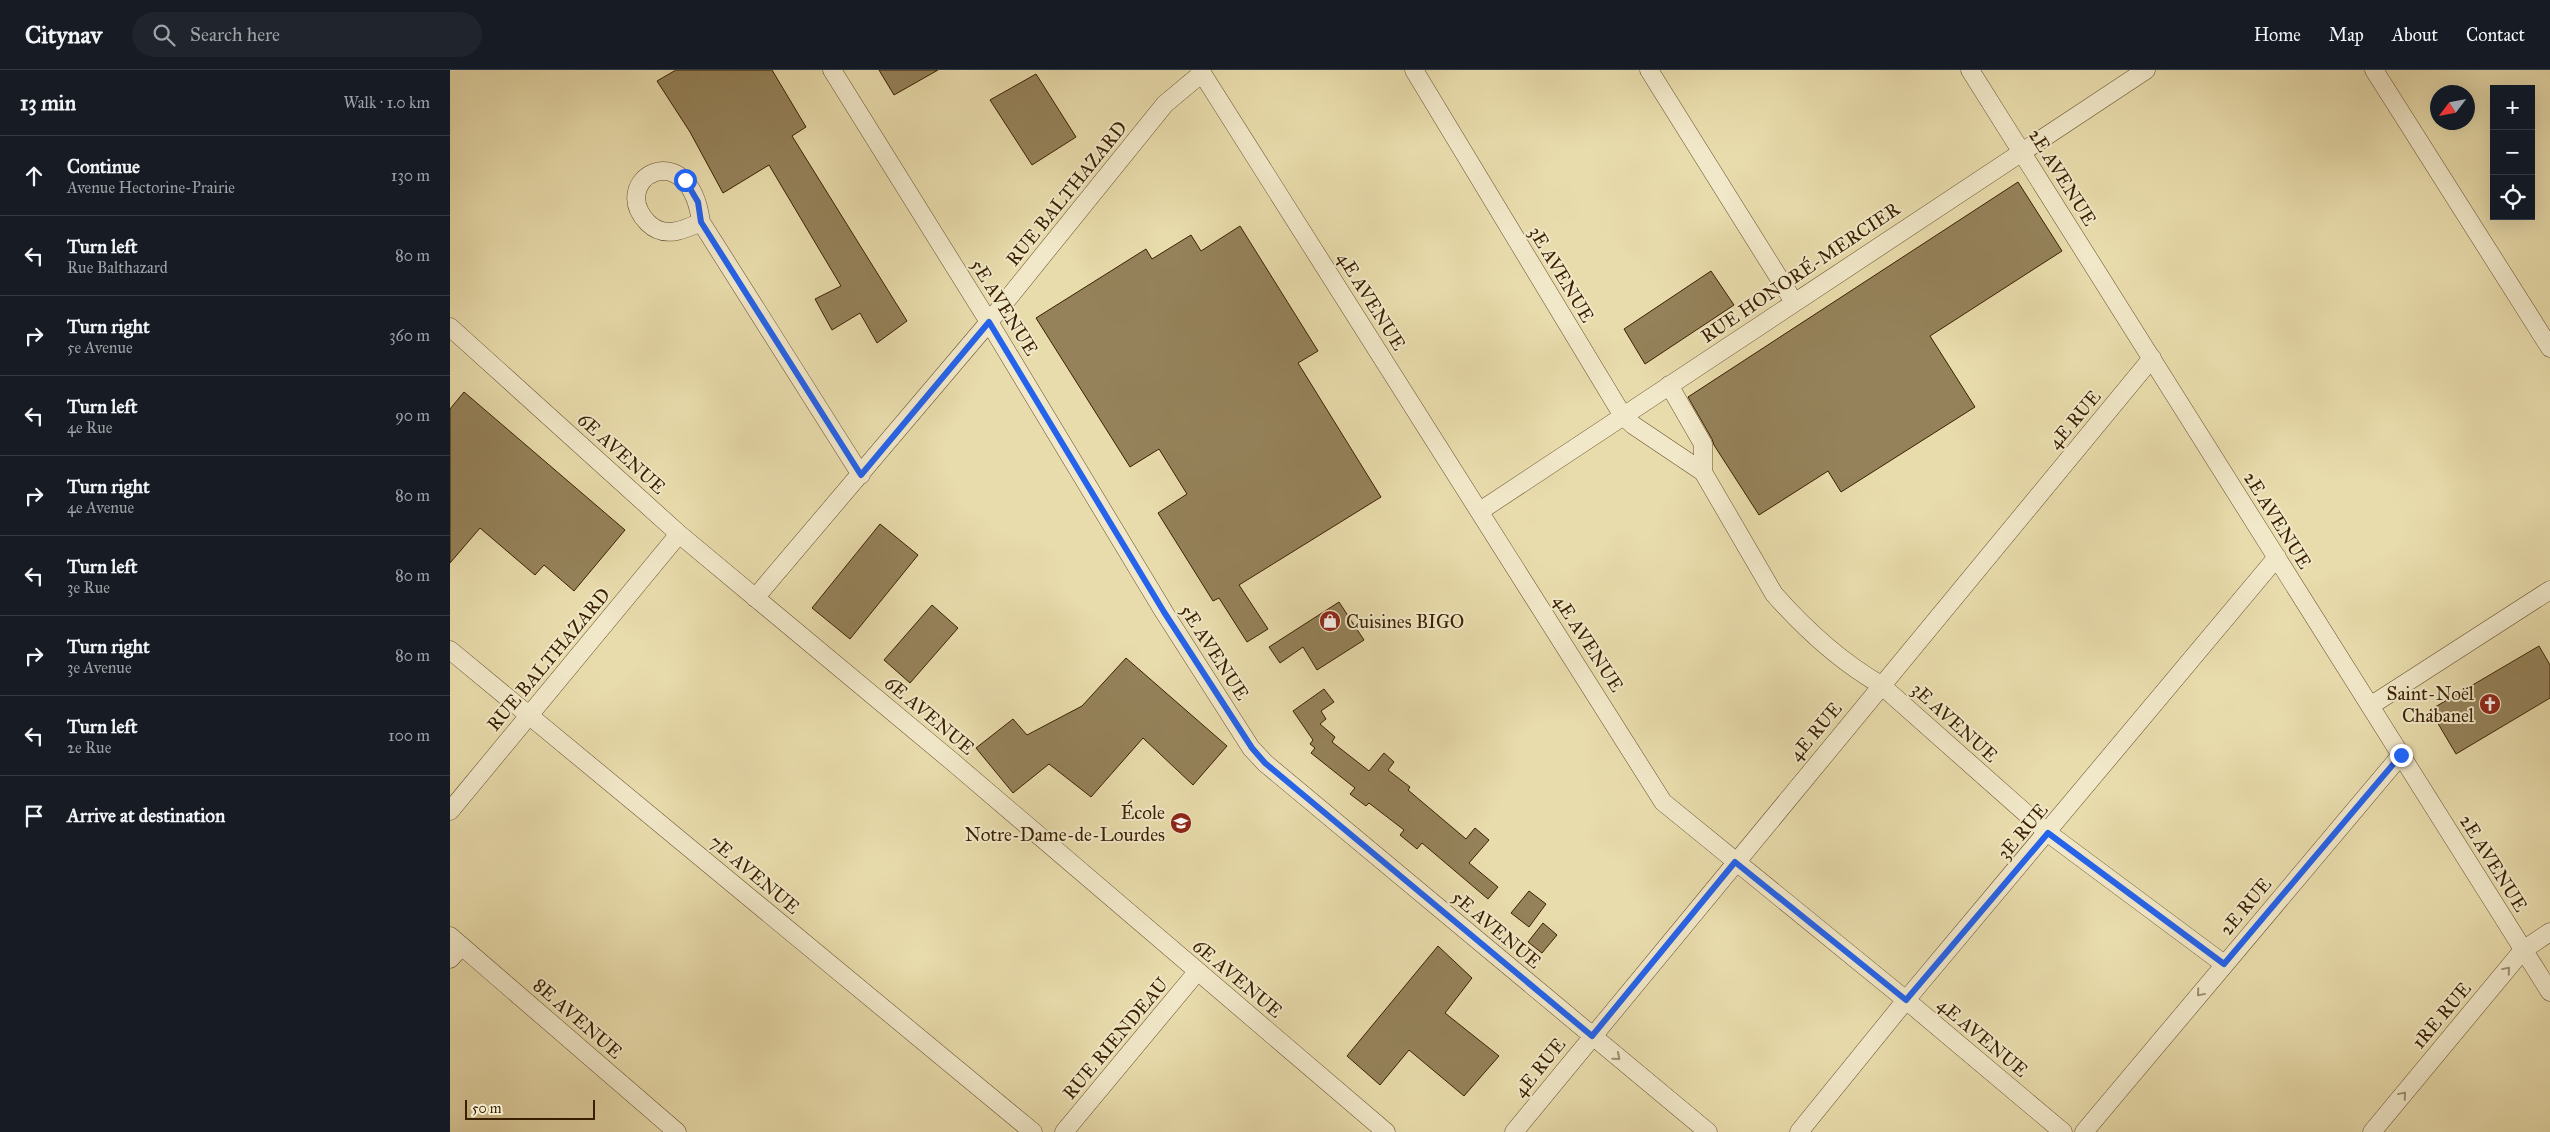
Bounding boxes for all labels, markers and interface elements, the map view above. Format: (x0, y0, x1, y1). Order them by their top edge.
search box (132, 12, 482, 57)
text: Citynav (25, 20, 102, 50)
icon: search (150, 21, 178, 49)
text: Search here (190, 23, 280, 46)
text: Home (2254, 24, 2301, 46)
text: Map (2329, 24, 2364, 46)
text: About (2392, 24, 2438, 46)
text: Contact (2466, 24, 2525, 46)
north arrow (2430, 85, 2475, 130)
map controls (2490, 85, 2535, 220)
button: + (2490, 85, 2535, 130)
text: 13 min (20, 90, 76, 116)
text: Walk · 1.0 km (343, 93, 430, 112)
street label: RUE BALTHAZARD (1001, 116, 1132, 270)
street label: 2E AVENUE (2024, 125, 2102, 230)
button: − (2490, 130, 2535, 175)
text: Continue (67, 155, 140, 178)
icon: ahead (20, 162, 48, 190)
text: 130 m (391, 166, 430, 185)
route start (674, 169, 697, 192)
button: locate (2490, 175, 2535, 220)
text: Avenue Hectorine-Prairie (67, 178, 235, 197)
street label: RUE HONORÉ-MERCIER (1696, 196, 1905, 348)
street label: 3E AVENUE (1524, 222, 1599, 327)
text: Turn left (67, 235, 137, 258)
icon: left (20, 242, 48, 270)
text: 80 m (395, 246, 430, 265)
street label: 4E AVENUE (1332, 248, 1411, 355)
street label: 5E AVENUE (966, 255, 1044, 360)
text: Rue Balthazard (67, 258, 168, 277)
text: Turn right (67, 315, 150, 338)
icon: right (20, 322, 48, 350)
text: 360 m (389, 326, 430, 345)
text: 5e Avenue (67, 338, 133, 357)
street label: 4E RUE (2043, 385, 2106, 453)
text: Turn left (67, 395, 137, 418)
icon: left (20, 402, 48, 430)
text: 90 m (395, 406, 430, 425)
street label: 6E AVENUE (573, 408, 671, 499)
text: 4e Rue (67, 418, 112, 437)
street label: 2E AVENUE (2239, 468, 2317, 573)
text: Turn right (67, 475, 150, 498)
icon: right (20, 482, 48, 510)
text: 80 m (395, 486, 430, 505)
text: 4e Avenue (67, 498, 134, 517)
text: Turn left (67, 555, 137, 578)
icon: left (20, 562, 48, 590)
text: 80 m (395, 566, 430, 585)
text: 3e Rue (67, 578, 110, 597)
street label: RUE BALTHAZARD (482, 583, 615, 735)
street label: 4E AVENUE (1549, 590, 1629, 696)
street label: 5E AVENUE (1175, 600, 1254, 705)
shop icon: Cuisines BIGO (1318, 609, 1342, 633)
place label: Cuisines BIGO (1346, 610, 1464, 633)
text: Turn right (67, 635, 150, 658)
icon: right (20, 642, 48, 670)
text: 80 m (395, 646, 430, 665)
text: 3e Avenue (67, 658, 132, 677)
street label: 6E AVENUE (880, 671, 980, 760)
street label: 3E AVENUE (1907, 678, 2003, 767)
place label: Saint-Noël Chabanel (2387, 682, 2475, 727)
church icon: Saint-Noël Chabanel (2478, 692, 2502, 716)
street label: 4E RUE (1784, 697, 1847, 765)
text: Turn left (67, 715, 137, 738)
icon: left (20, 722, 48, 750)
text: 100 m (388, 726, 430, 745)
text: 2e Rue (67, 738, 111, 757)
route end (2390, 744, 2413, 767)
street label: 3E RUE (1992, 798, 2053, 864)
place label: École Notre-Dame-de-Lourdes (965, 800, 1165, 846)
icon: arrive (20, 802, 48, 830)
text: Arrive at destination (67, 804, 225, 827)
school or university icon: École Notre-Dame-de-Lourdes (1169, 811, 1193, 835)
street label: 2E AVENUE (2455, 811, 2533, 916)
street label: 7E AVENUE (705, 830, 805, 919)
street label: 2E RUE (2215, 872, 2276, 940)
street label: 5E AVENUE (1447, 885, 1546, 974)
street label: 6E AVENUE (1188, 934, 1288, 1023)
one-way arrow (2501, 966, 2510, 975)
street label: 8E AVENUE (528, 973, 627, 1064)
street label: RUE RIENDEAU (1058, 973, 1173, 1104)
street label: 1RE RUE (2407, 977, 2476, 1053)
one-way arrow (2197, 987, 2206, 996)
street label: 4E AVENUE (1933, 993, 2033, 1082)
street label: 4E RUE (1509, 1033, 1570, 1102)
one-way arrow (1611, 1051, 1620, 1059)
one-way arrow (2397, 1091, 2406, 1100)
scale bar (465, 1097, 595, 1120)
text: 50 m (472, 1100, 501, 1117)

